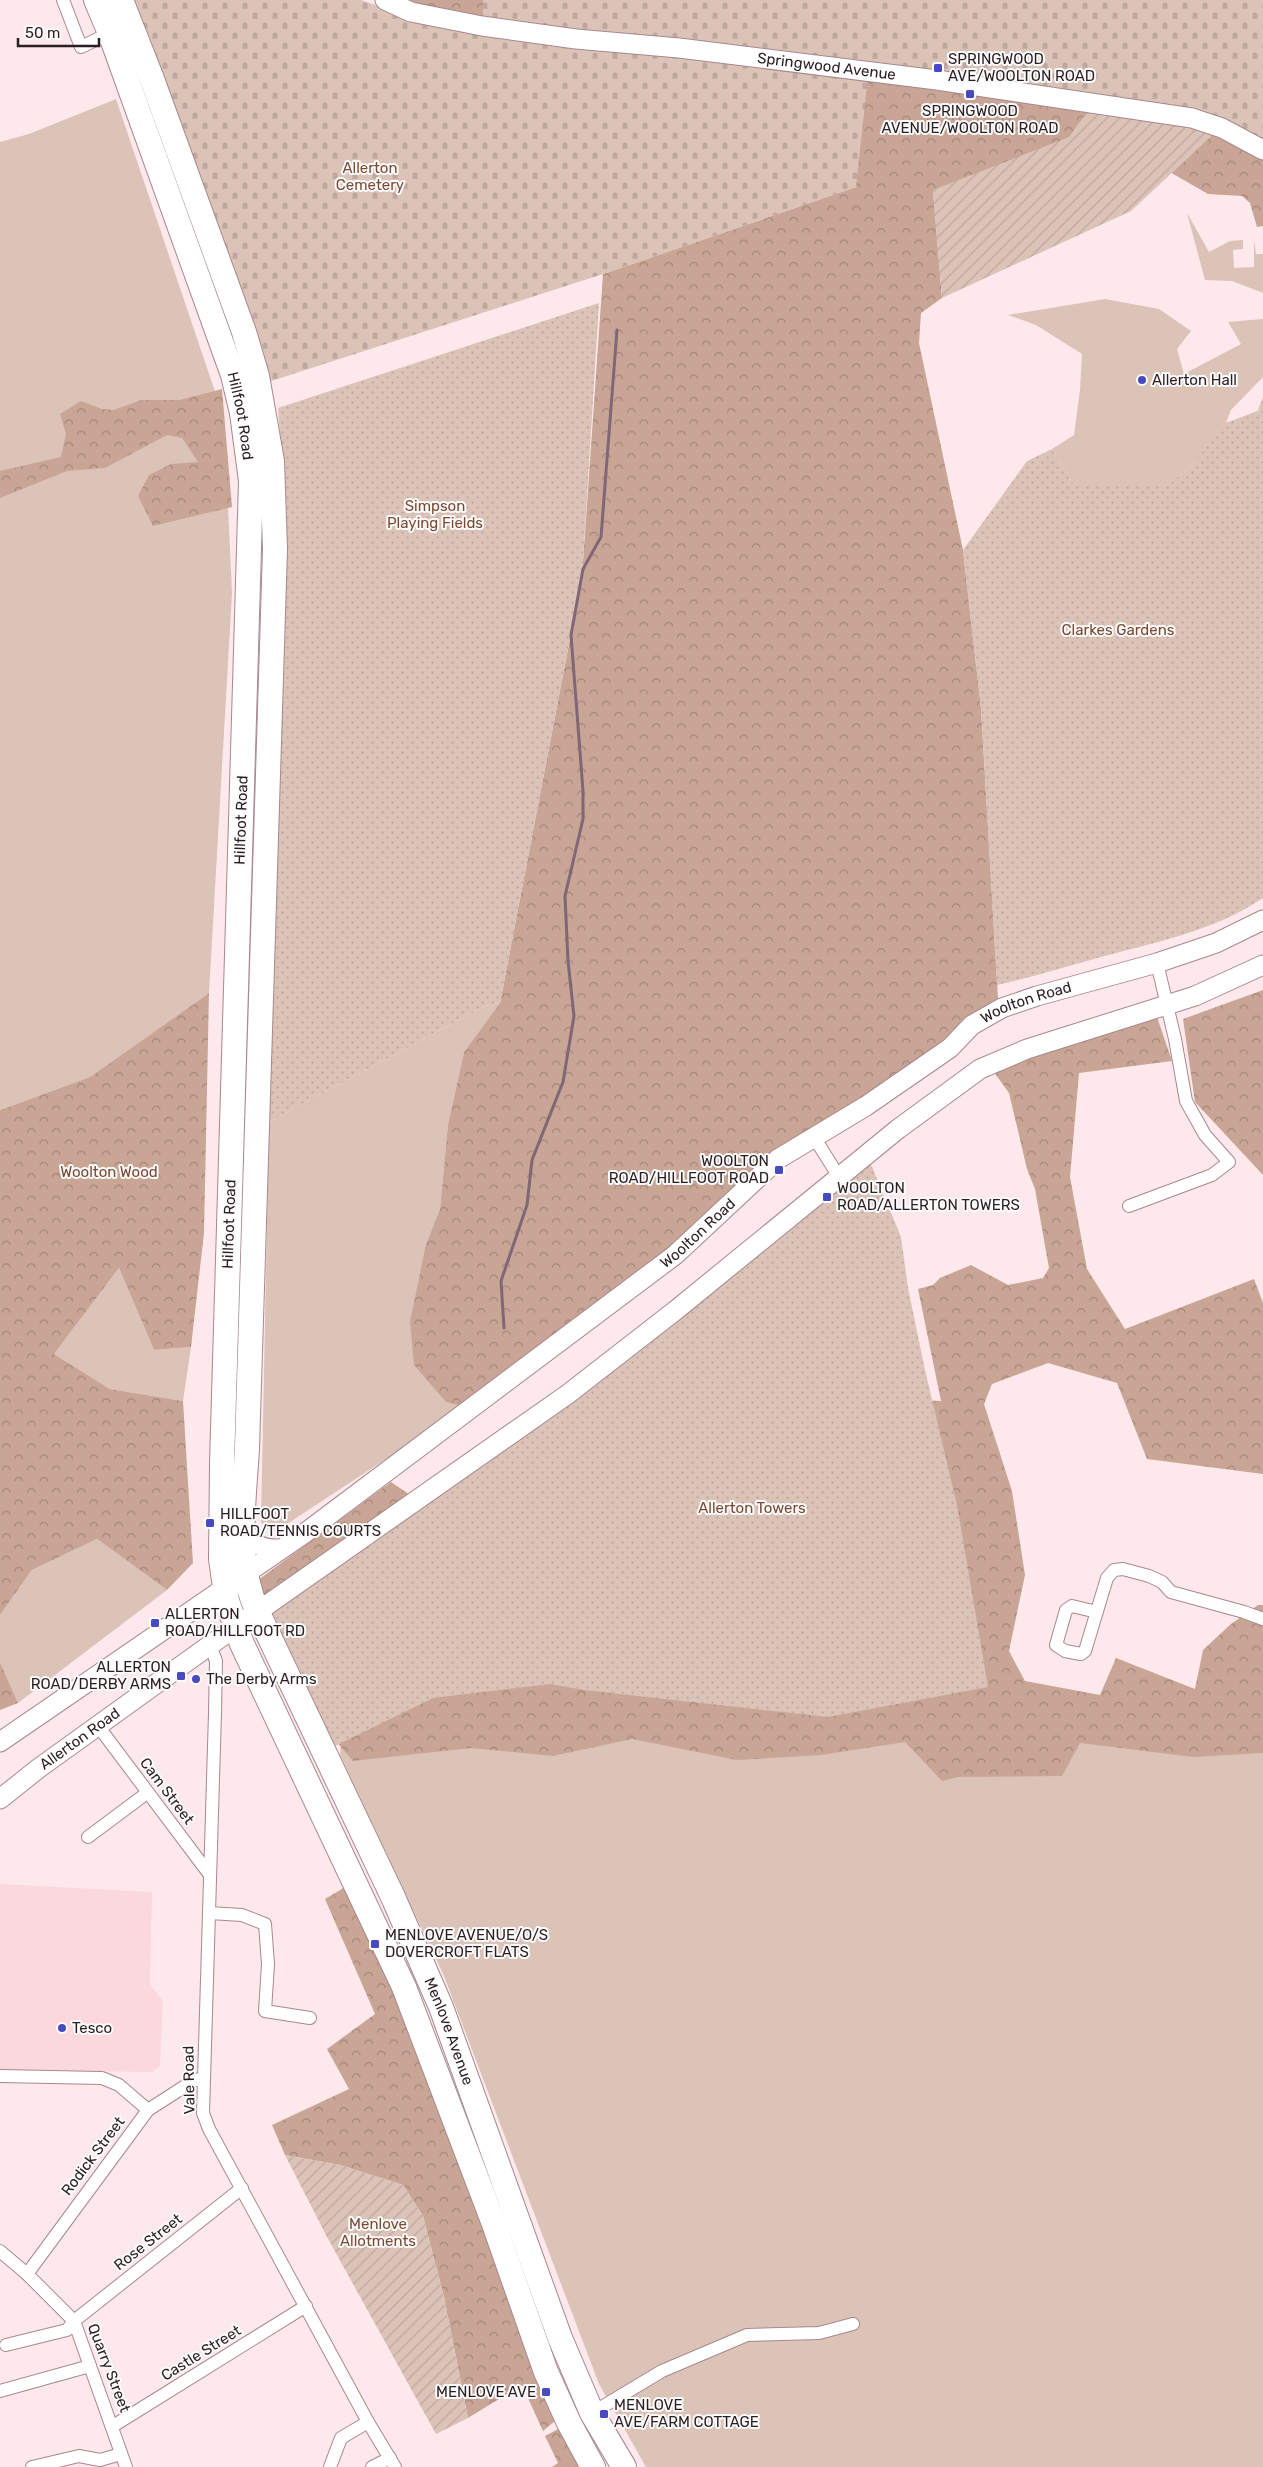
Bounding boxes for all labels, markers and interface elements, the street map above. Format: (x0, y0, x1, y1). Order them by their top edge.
scale bar (18, 15, 99, 47)
text: 50 m (25, 24, 60, 42)
street label: Springwood Avenue (756, 49, 897, 84)
place label: SPRINGWOOD AVE/WOOLTON ROAD (948, 50, 1095, 85)
marker: SPRINGWOOD AVE/WOOLTON ROAD (932, 62, 944, 74)
marker: SPRINGWOOD AVENUE/WOOLTON ROAD (964, 88, 976, 100)
place label: SPRINGWOOD AVENUE/WOOLTON ROAD (881, 102, 1059, 137)
park label: Allerton Cemetery (336, 159, 404, 194)
street label: Hillfoot Road (224, 370, 257, 461)
place label: Allerton Hall (1152, 371, 1237, 389)
marker: Allerton Hall (1136, 374, 1148, 386)
park label: Simpson Playing Fields (387, 497, 483, 532)
park label: Clarkes Gardens (1062, 621, 1175, 639)
street label: Hillfoot Road (230, 775, 252, 865)
street label: Woolton Road (977, 978, 1073, 1027)
place label: WOOLTON ROAD/HILLFOOT ROAD (609, 1152, 769, 1187)
park label: Woolton Wood (60, 1163, 158, 1181)
marker: WOOLTON ROAD/HILLFOOT ROAD (773, 1164, 785, 1176)
street label: Hillfoot Road (218, 1179, 240, 1269)
place label: WOOLTON ROAD/ALLERTON TOWERS (837, 1179, 1020, 1214)
marker: WOOLTON ROAD/ALLERTON TOWERS (821, 1191, 833, 1203)
street label: Woolton Road (657, 1194, 739, 1272)
park label: Allerton Towers (698, 1499, 806, 1517)
place label: HILLFOOT ROAD/TENNIS COURTS (220, 1505, 381, 1540)
marker: HILLFOOT ROAD/TENNIS COURTS (204, 1517, 216, 1529)
place label: ALLERTON ROAD/HILLFOOT RD (165, 1605, 305, 1640)
marker: ALLERTON ROAD/HILLFOOT RD (149, 1617, 161, 1629)
place label: ALLERTON ROAD/DERBY ARMS (31, 1658, 171, 1693)
marker: ALLERTON ROAD/DERBY ARMS (175, 1670, 187, 1682)
place label: The Derby Arms (206, 1670, 317, 1688)
marker: The Derby Arms (190, 1673, 202, 1685)
street label: Allerton Road (36, 1704, 123, 1774)
street label: Cam Street (136, 1754, 198, 1828)
place label: MENLOVE AVENUE/O/S DOVERCROFT FLATS (385, 1926, 548, 1961)
marker: MENLOVE AVENUE/O/S DOVERCROFT FLATS (369, 1938, 381, 1950)
street label: Menlove Avenue (420, 1975, 477, 2088)
place label: Tesco (72, 2019, 112, 2037)
marker: Tesco (56, 2022, 68, 2034)
street label: Vale Road (179, 2046, 199, 2114)
street label: Rodick Street (58, 2113, 128, 2199)
street label: Rose Street (110, 2210, 186, 2274)
park label: Menlove Allotments (340, 2215, 416, 2250)
street label: Quarry Street (84, 2321, 134, 2415)
street label: Castle Street (158, 2321, 244, 2385)
place label: MENLOVE AVE (436, 2383, 536, 2401)
marker: MENLOVE AVE (540, 2386, 552, 2398)
place label: MENLOVE AVE/FARM COTTAGE (614, 2396, 759, 2431)
marker: MENLOVE AVE/FARM COTTAGE (598, 2408, 610, 2420)

